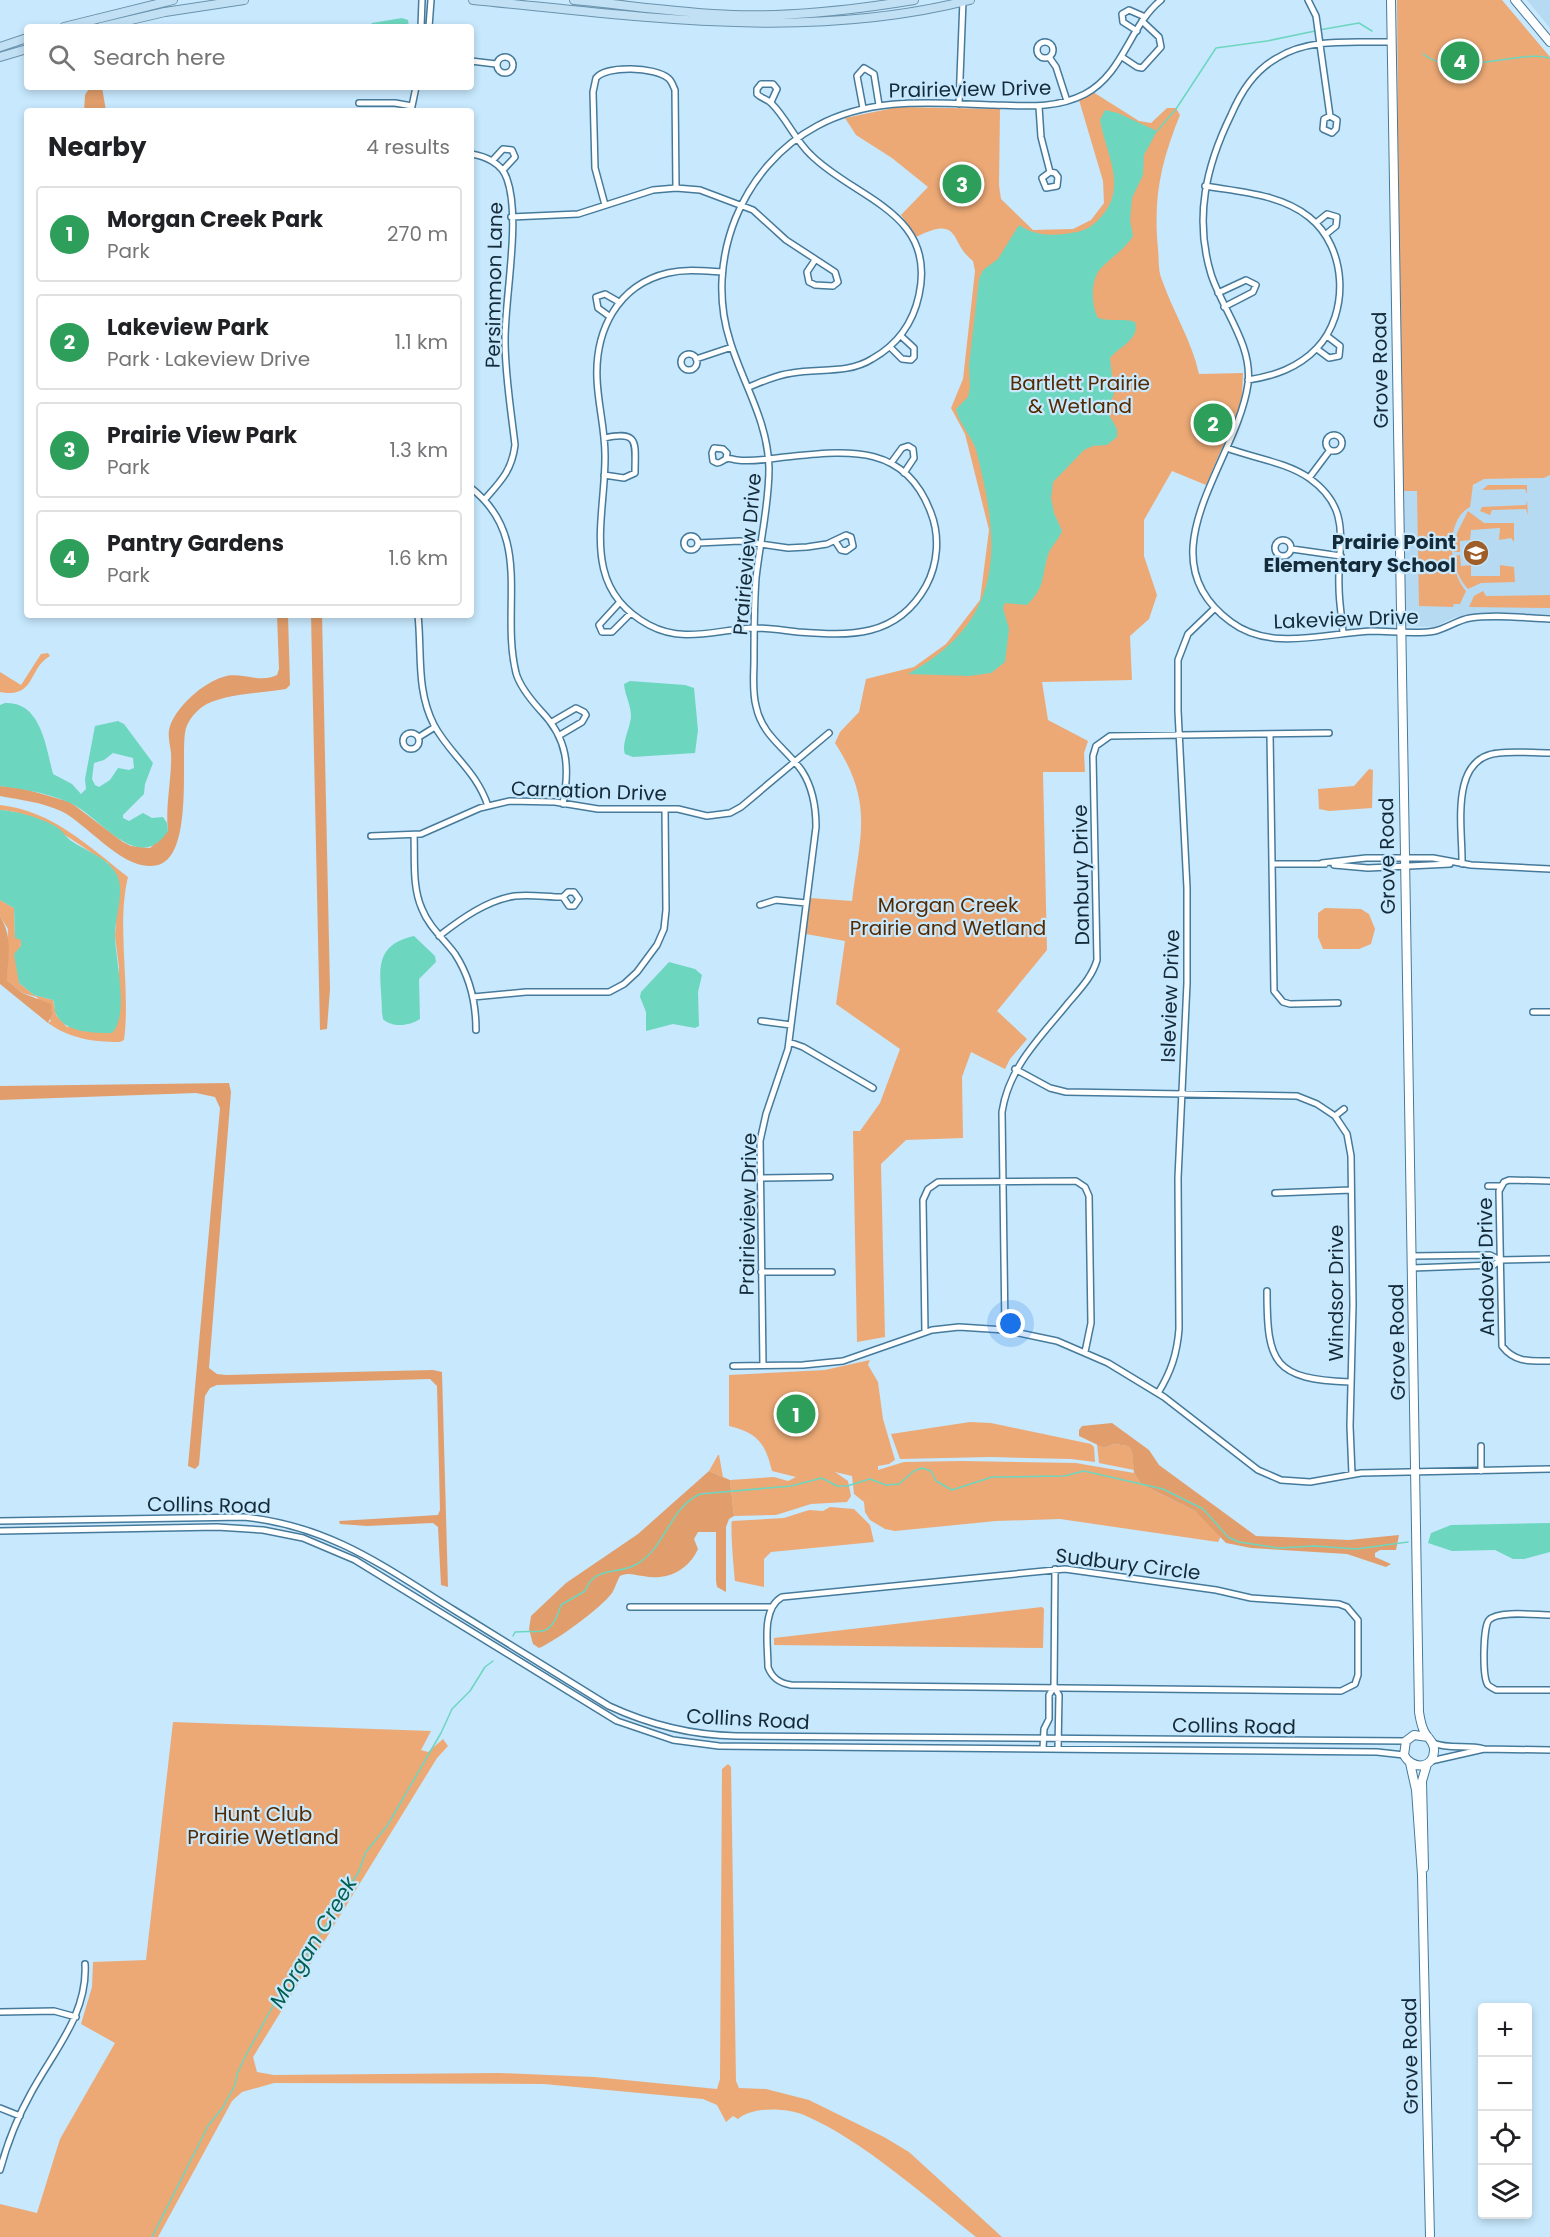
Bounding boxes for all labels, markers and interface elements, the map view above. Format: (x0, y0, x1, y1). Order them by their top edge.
search box (24, 24, 474, 90)
pin: 4 (1440, 38, 1480, 84)
icon: search (45, 41, 78, 74)
text: Search here (93, 42, 226, 73)
street label: Prairieview Drive (888, 74, 1052, 104)
text: Nearby (48, 129, 146, 165)
text: 4 results (366, 133, 450, 161)
pin: 3 (942, 162, 982, 207)
street label: Persimmon Lane (479, 202, 509, 368)
text: Morgan Creek Park (107, 204, 323, 235)
text: 1 (66, 220, 73, 248)
text: 270 m (387, 220, 448, 248)
text: Park (107, 237, 150, 265)
street label: Grove Road (1365, 311, 1395, 429)
text: Lakeview Park (107, 312, 269, 343)
text: 2 (64, 328, 75, 356)
text: 1.1 km (395, 328, 448, 356)
text: Park · Lakeview Drive (107, 345, 310, 373)
park label: Bartlett Prairie & Wetland (1010, 369, 1150, 420)
pin: 2 (1194, 400, 1232, 446)
text: Prairie View Park (107, 420, 297, 451)
text: 3 (63, 436, 76, 464)
text: 1.3 km (389, 436, 448, 464)
text: Park (107, 453, 150, 481)
street label: Prairieview Drive (726, 472, 768, 636)
text: Pantry Gardens (107, 528, 284, 559)
place label: Prairie Point Elementary School (1264, 528, 1456, 579)
school or university icon: Prairie Point Elementary School (1461, 538, 1491, 568)
text: 4 (63, 544, 76, 572)
text: 1.6 km (388, 544, 448, 572)
text: Park (107, 561, 150, 589)
street label: Lakeview Drive (1273, 602, 1419, 636)
street label: Carnation Drive (511, 774, 667, 808)
street label: Grove Road (1372, 797, 1402, 915)
street label: Danbury Drive (1066, 804, 1096, 946)
park label: Morgan Creek Prairie and Wetland (850, 891, 1046, 942)
street label: Isleview Drive (1154, 929, 1186, 1063)
street label: Prairieview Drive (733, 1132, 763, 1296)
street label: Andover Drive (1471, 1197, 1501, 1337)
street label: Windsor Drive (1322, 1225, 1350, 1361)
street label: Grove Road (1382, 1283, 1412, 1401)
your location (996, 1309, 1025, 1338)
pin: 1 (776, 1392, 816, 1436)
street label: Collins Road (147, 1490, 271, 1520)
street label: Sudbury Circle (1054, 1541, 1202, 1587)
street label: Collins Road (686, 1702, 810, 1736)
street label: Collins Road (1172, 1711, 1296, 1741)
park label: Hunt Club Prairie Wetland (187, 1800, 339, 1851)
water label: Morgan Creek (262, 1870, 364, 2013)
street label: Grove Road (1395, 1997, 1425, 2115)
map controls (1478, 2003, 1532, 2219)
button: + (1478, 2003, 1532, 2057)
button: − (1478, 2057, 1532, 2111)
button: locate (1478, 2111, 1532, 2165)
button: layers (1478, 2165, 1532, 2219)

